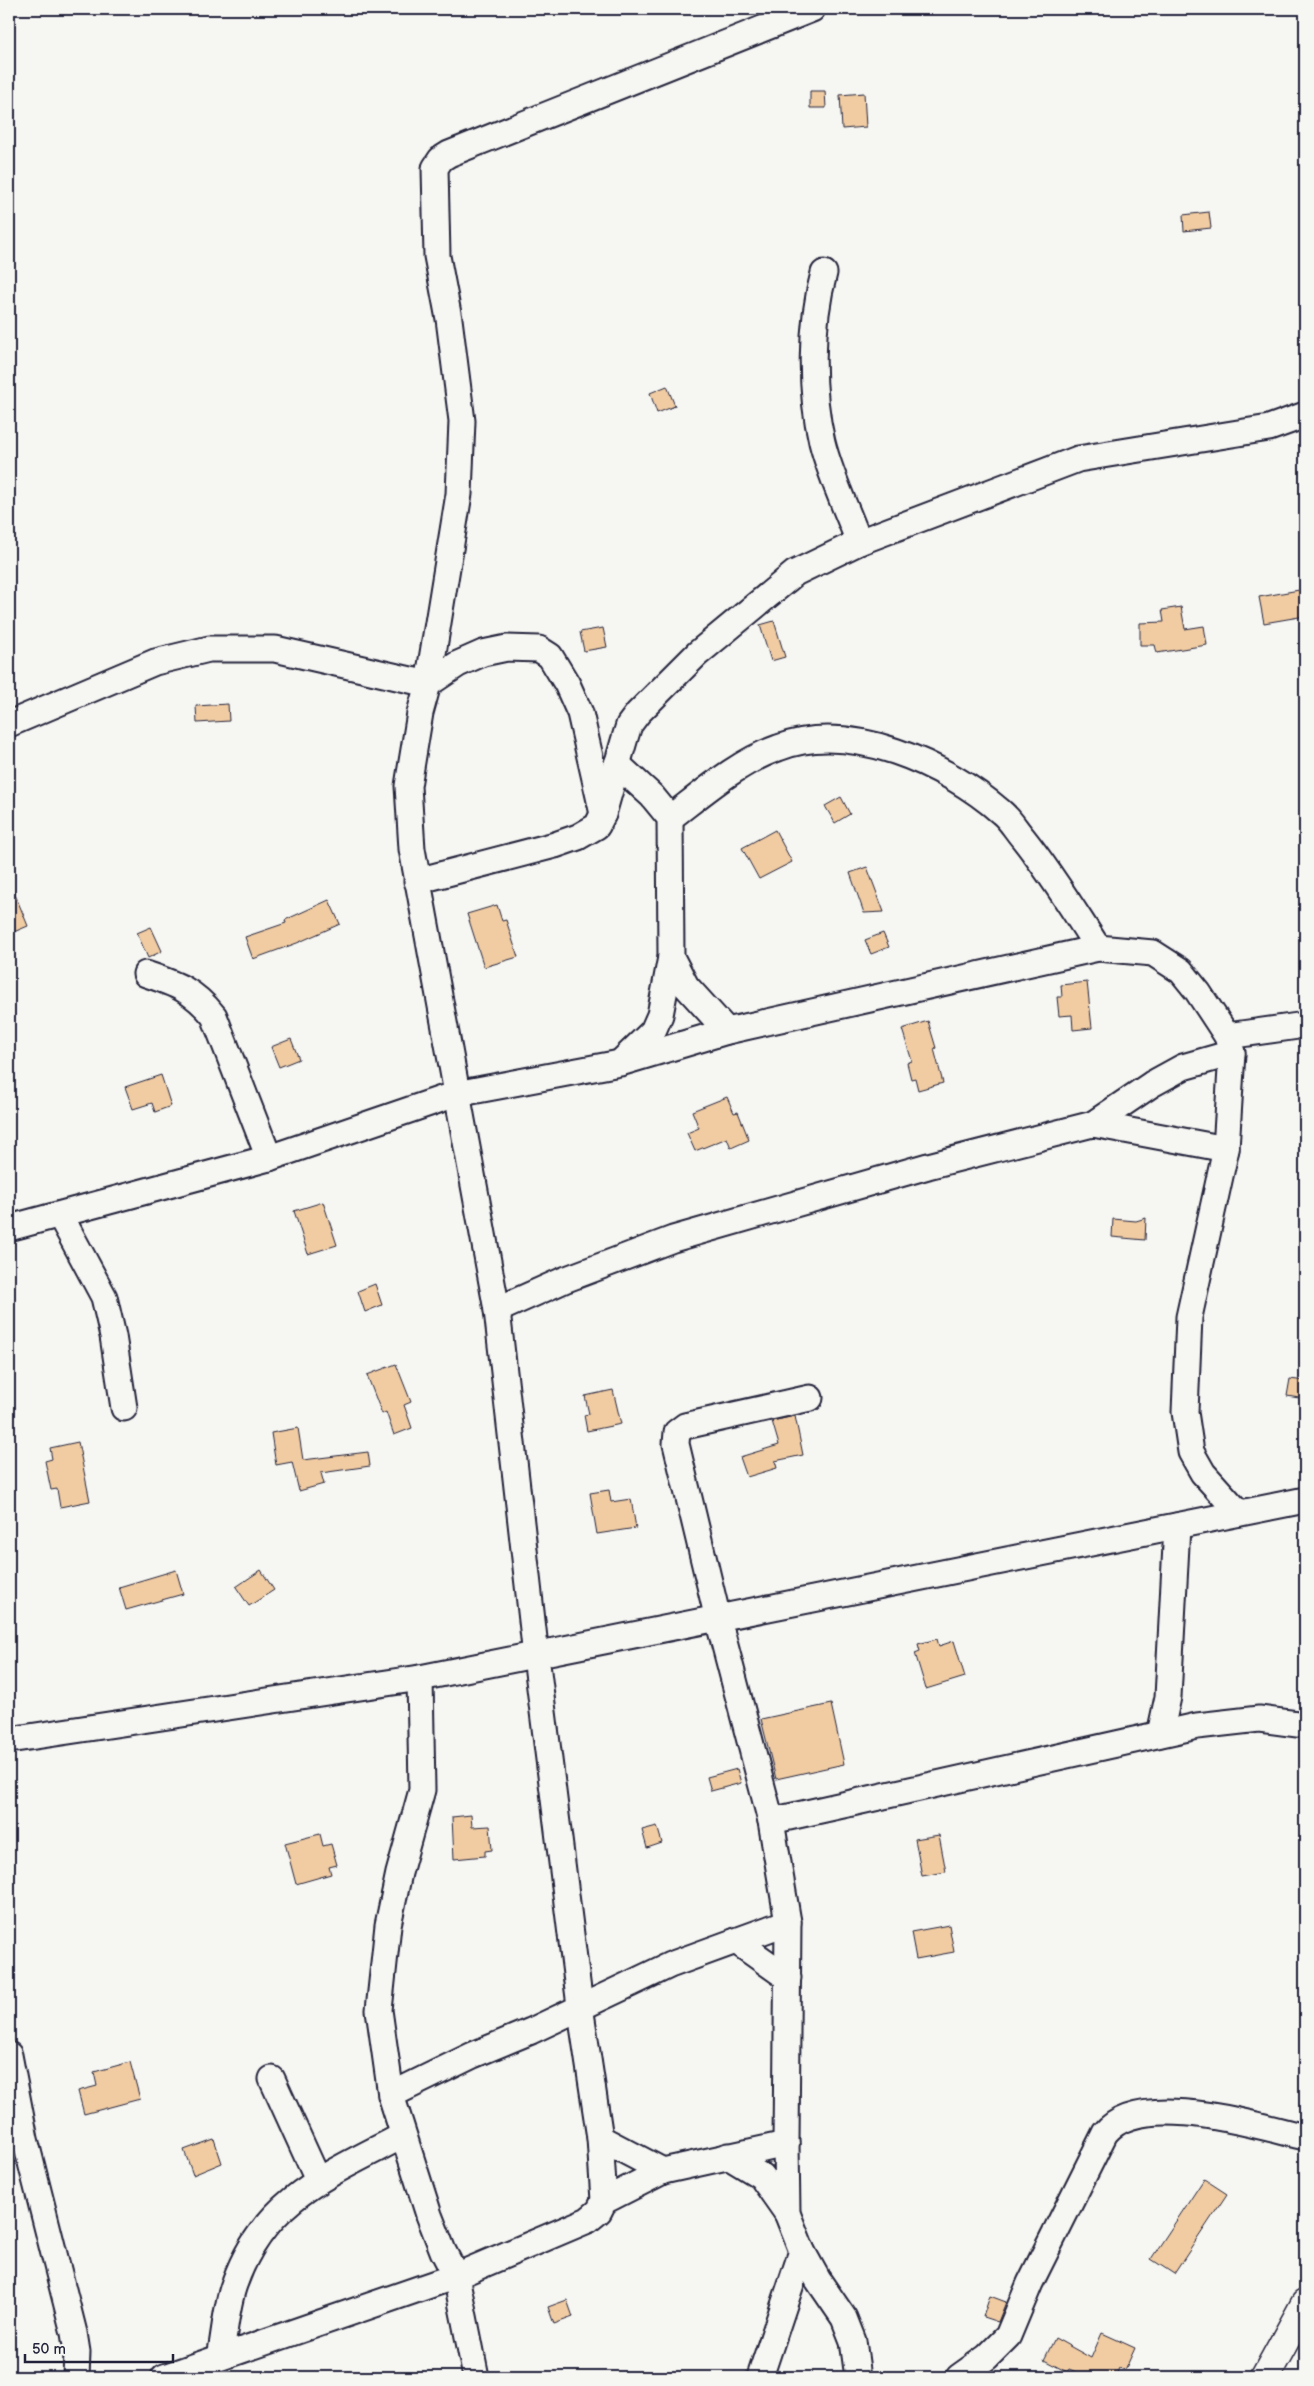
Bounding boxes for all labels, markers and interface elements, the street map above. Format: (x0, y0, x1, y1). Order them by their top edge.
scale bar (25, 2331, 172, 2363)
text: 50 m (32, 2340, 66, 2359)

